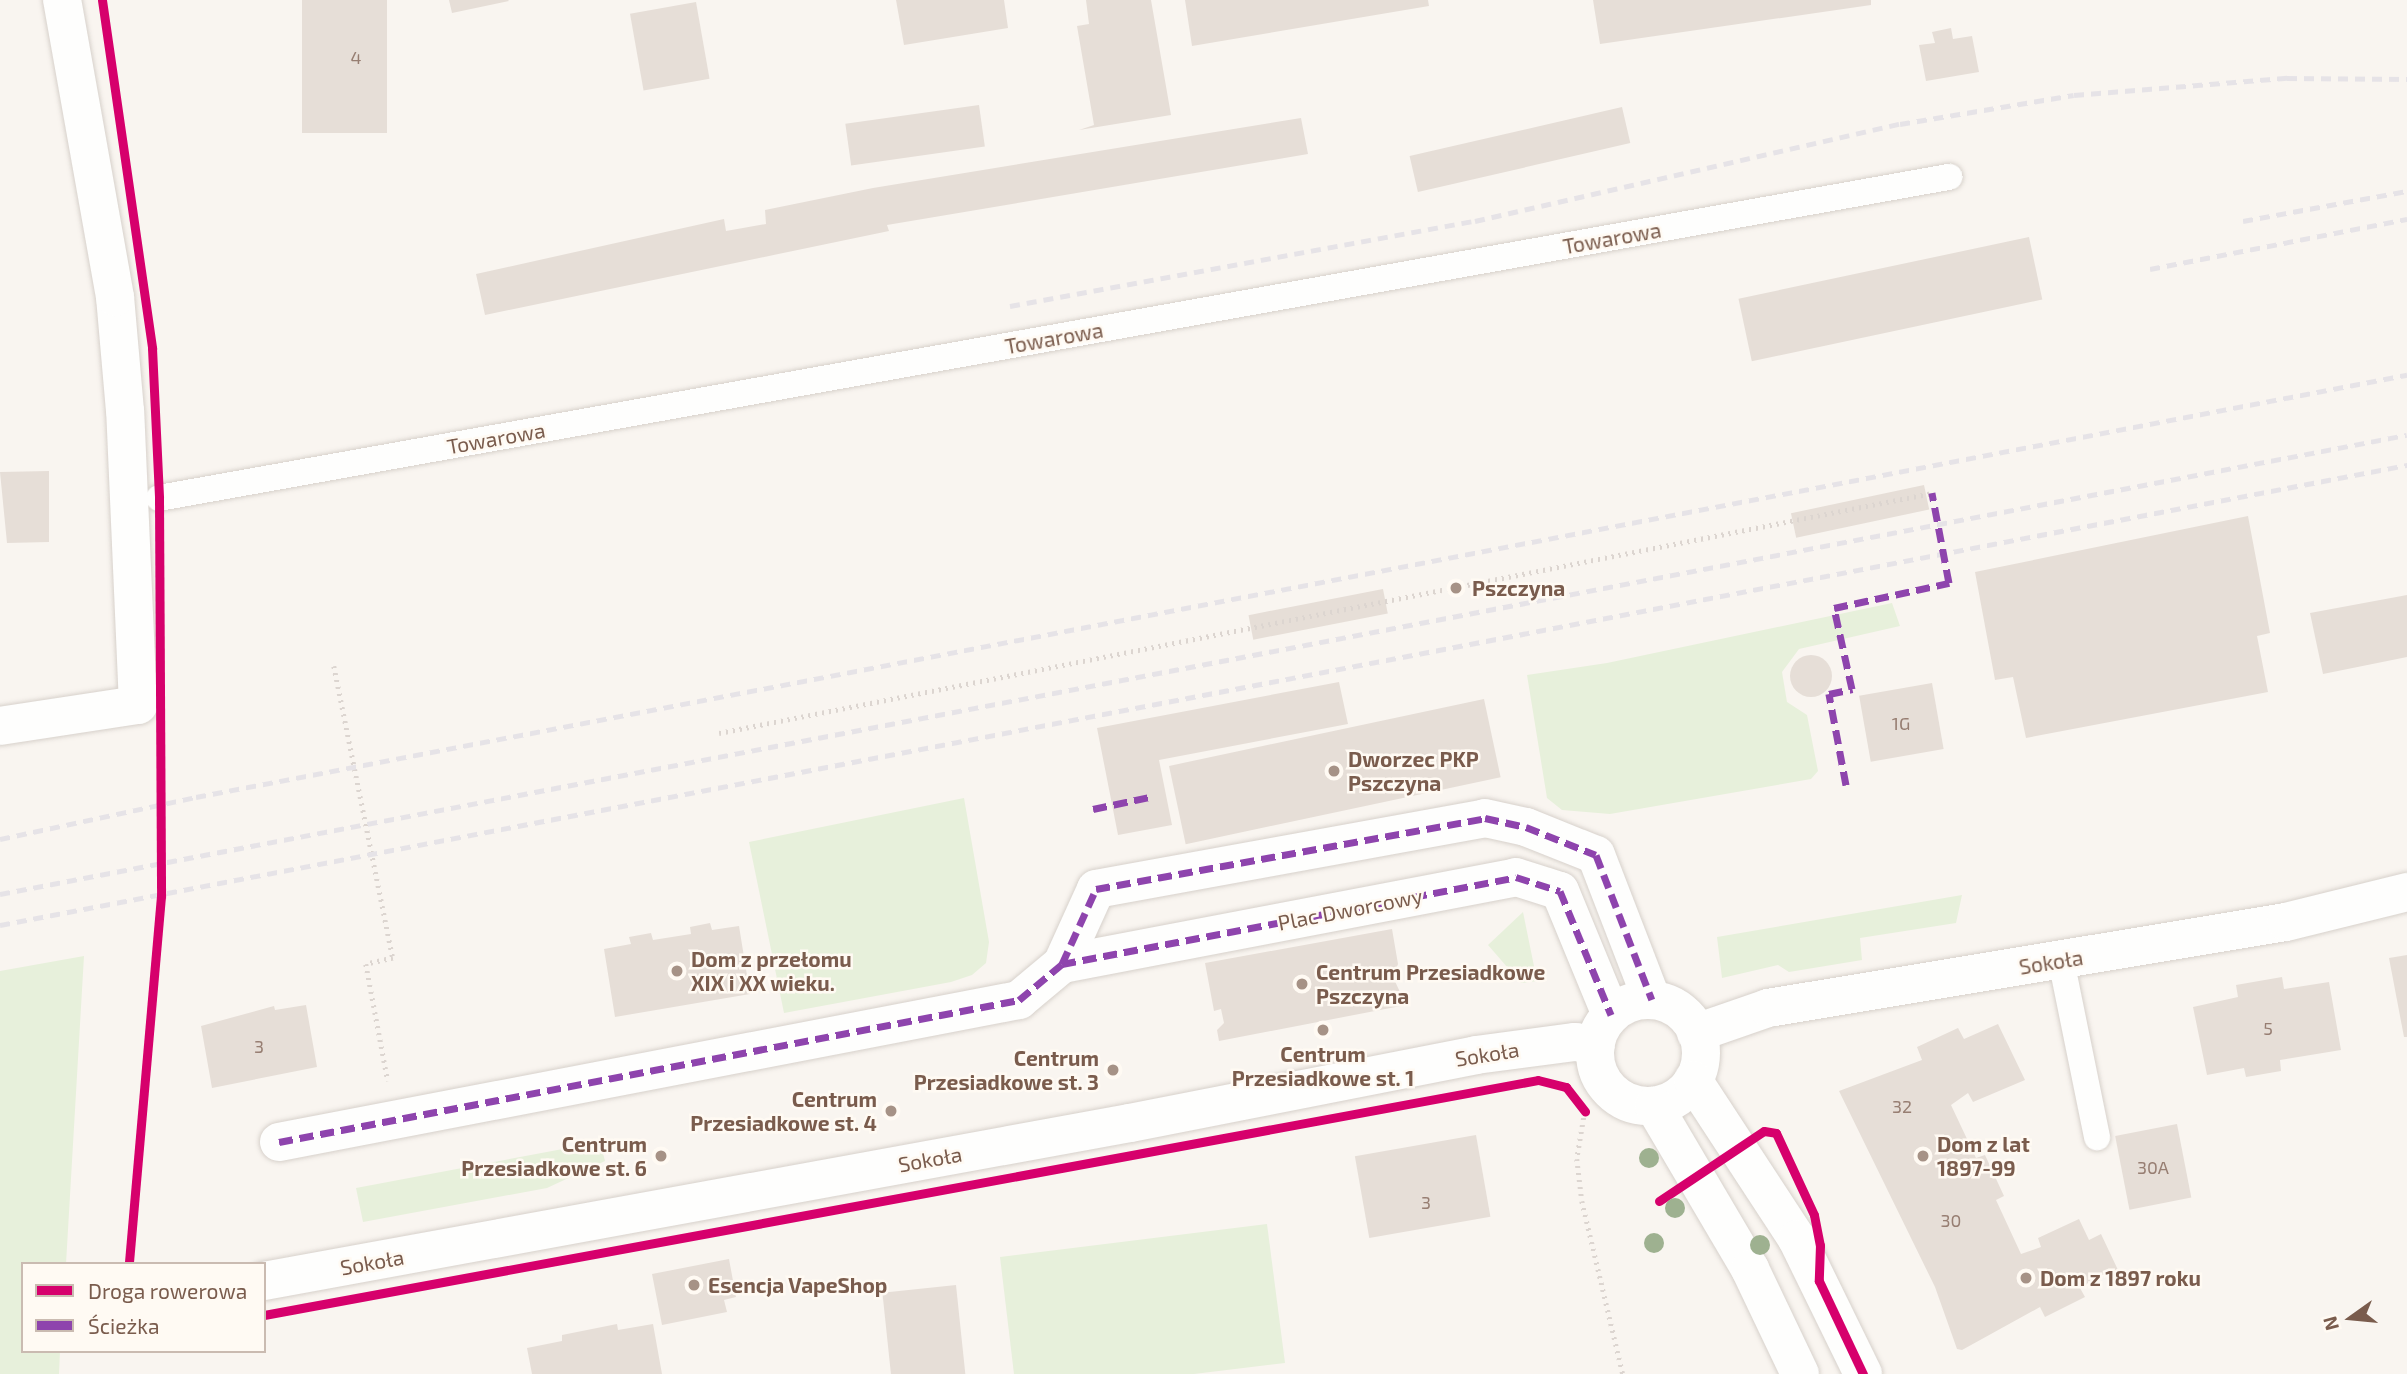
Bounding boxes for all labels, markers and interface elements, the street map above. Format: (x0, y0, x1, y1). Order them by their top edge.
house number: 4 (350, 46, 362, 68)
street label: Towarowa (1561, 217, 1663, 259)
street label: Towarowa (1003, 317, 1105, 359)
street label: Towarowa (445, 417, 547, 459)
place label: Pszczyna (1472, 575, 1565, 601)
marker: Pszczyna (1446, 578, 1466, 598)
house number: 1G (1892, 712, 1910, 734)
place label: Dworzec PKP Pszczyna (1348, 746, 1479, 796)
marker: Dworzec PKP Pszczyna (1326, 763, 1342, 779)
street label: Plac Dworcowy (1276, 883, 1424, 935)
street label: Sokoła (2017, 945, 2085, 979)
place label: Dom z przełomu XIX i XX wieku. (691, 946, 852, 996)
place label: Centrum Przesiadkowe Pszczyna (1316, 959, 1545, 1009)
marker: Dom z przełomu XIX i XX wieku. (669, 963, 685, 979)
marker: Centrum Przesiadkowe Pszczyna (1294, 976, 1310, 992)
house number: 5 (2263, 1017, 2273, 1039)
marker: Centrum Przesiadkowe st. 1 (1315, 1022, 1331, 1038)
house number: 3 (254, 1035, 264, 1057)
street label: Sokoła (1453, 1037, 1521, 1071)
place label: Centrum Przesiadkowe st. 1 (1232, 1041, 1414, 1091)
place label: Centrum Przesiadkowe st. 3 (914, 1045, 1099, 1095)
marker: Centrum Przesiadkowe st. 3 (1105, 1062, 1121, 1078)
place label: Centrum Przesiadkowe st. 4 (690, 1086, 877, 1136)
house number: 32 (1892, 1095, 1912, 1117)
marker: Centrum Przesiadkowe st. 4 (883, 1103, 899, 1119)
place label: Centrum Przesiadkowe st. 6 (461, 1131, 647, 1181)
place label: Dom z lat 1897-99 (1937, 1131, 2030, 1181)
street label: Sokoła (896, 1141, 964, 1177)
marker: Centrum Przesiadkowe st. 6 (653, 1148, 669, 1164)
marker: Dom z lat 1897-99 (1915, 1148, 1931, 1164)
house number: 30A (2137, 1156, 2169, 1178)
house number: 3 (1421, 1191, 1431, 1213)
house number: 30 (1941, 1209, 1961, 1231)
street label: Sokoła (338, 1244, 406, 1280)
legend (21, 1262, 266, 1353)
place label: Dom z 1897 roku (2040, 1265, 2201, 1291)
marker: Dom z 1897 roku (2018, 1270, 2034, 1286)
place label: Esencja VapeShop (708, 1272, 888, 1298)
marker: Esencja VapeShop (686, 1277, 702, 1293)
text: Droga rowerowa (88, 1278, 247, 1303)
north arrow (2316, 1283, 2386, 1353)
text: Ścieżka (88, 1313, 159, 1338)
text: N (2317, 1314, 2343, 1333)

